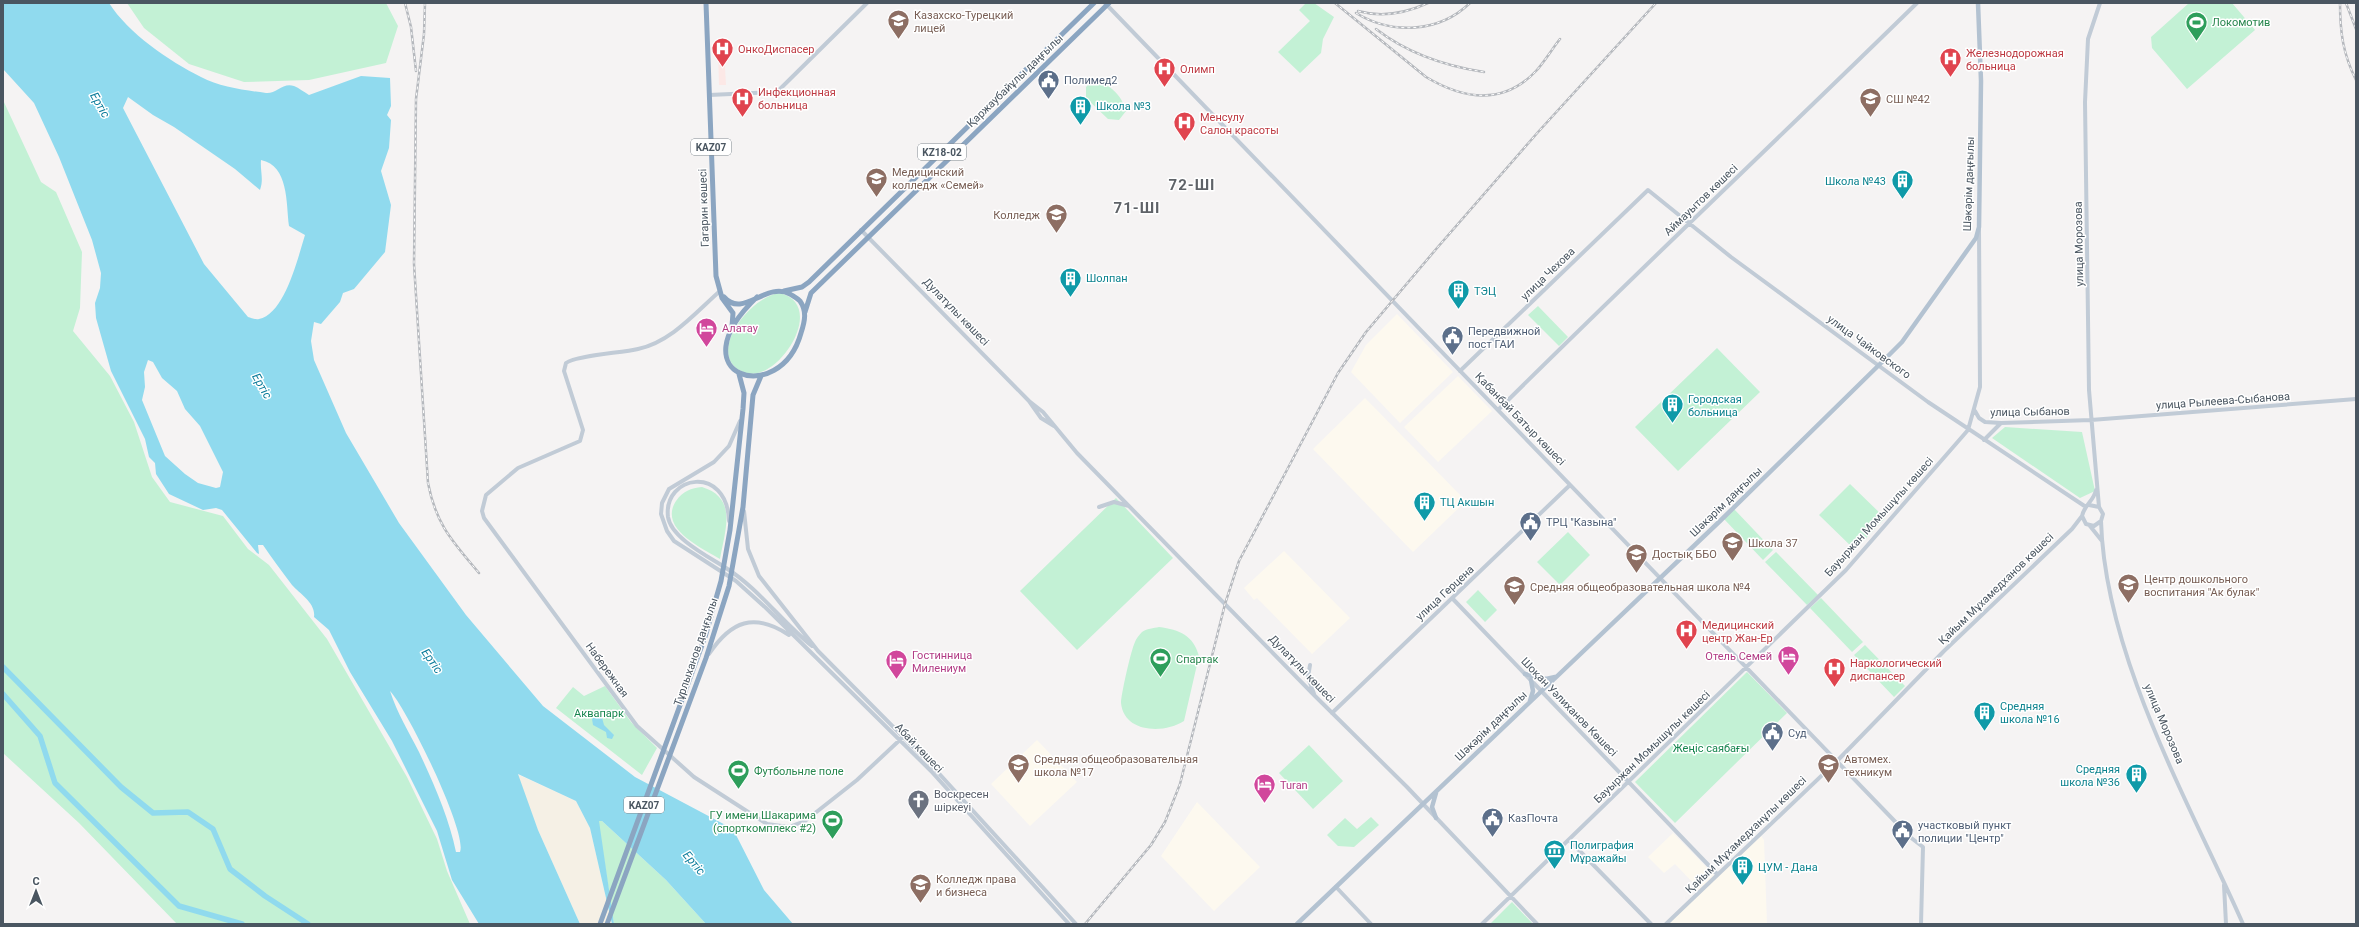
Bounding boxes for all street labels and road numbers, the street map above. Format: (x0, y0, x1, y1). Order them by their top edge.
street label: Қаржаубайұлы даңғылы (964, 32, 1066, 130)
street label: Шәкәрім даңғылы (1961, 136, 1977, 232)
road number: KAZ07 (691, 139, 731, 155)
road number: KZ18-02 (918, 144, 966, 160)
street label: Аймауытов көшесі (1662, 162, 1740, 238)
street label: Гагарин көшесі (696, 169, 712, 247)
street label: улица Морозова (2072, 201, 2086, 287)
street label: улица Чехова (1518, 245, 1578, 303)
street label: Дулатұлы көшесі (920, 275, 992, 349)
street label: улица Чайковского (1825, 312, 1913, 382)
street label: Қабанбай Батыр көшесі (1472, 370, 1568, 468)
street label: улица Рылеева-Сыбанова (2156, 390, 2291, 412)
street label: улица Сыбанов (1990, 405, 2070, 419)
street label: Бауыржан Момышұлы көшесі (1822, 455, 1936, 579)
street label: Шәкәрім даңғылы (1687, 464, 1765, 540)
street label: Қайым Мұхамедханов көшесі (1936, 530, 2056, 648)
street label: улица Герцена (1413, 563, 1477, 623)
street label: Тұрлыханов даңғылы (671, 596, 721, 708)
street label: Дулатұлы көшесі (1266, 632, 1338, 706)
street label: Набережная (583, 640, 631, 700)
street label: Шоқан Уәлиханов Көшесі (1518, 655, 1620, 759)
street label: улица Морозова (2141, 682, 2187, 766)
street label: Шәкәрім даңғылы (1452, 688, 1530, 764)
street label: Бауыржан Момышұлы көшесі (1591, 688, 1713, 806)
street label: Абай көшесі (892, 721, 946, 775)
street label: Қайым Мұхамедханұлы көшесі (1683, 774, 1809, 896)
road number: KAZ07 (624, 797, 664, 813)

